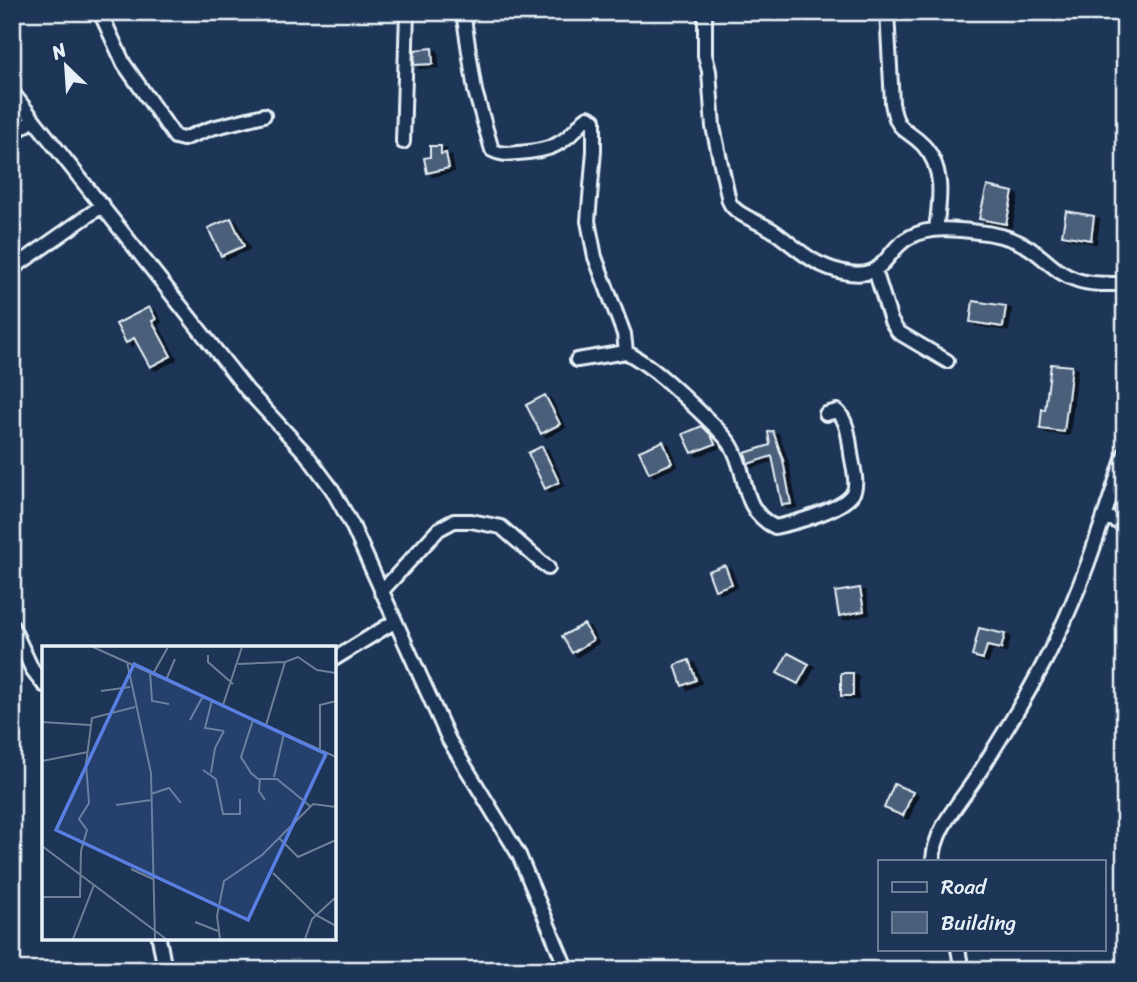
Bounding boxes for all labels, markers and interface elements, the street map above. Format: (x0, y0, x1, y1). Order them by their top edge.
north arrow (32, 32, 102, 102)
text: N (45, 33, 73, 69)
inset map (42, 646, 336, 940)
legend (878, 860, 1106, 950)
text: Road (941, 868, 988, 906)
text: Building (941, 904, 1017, 942)

